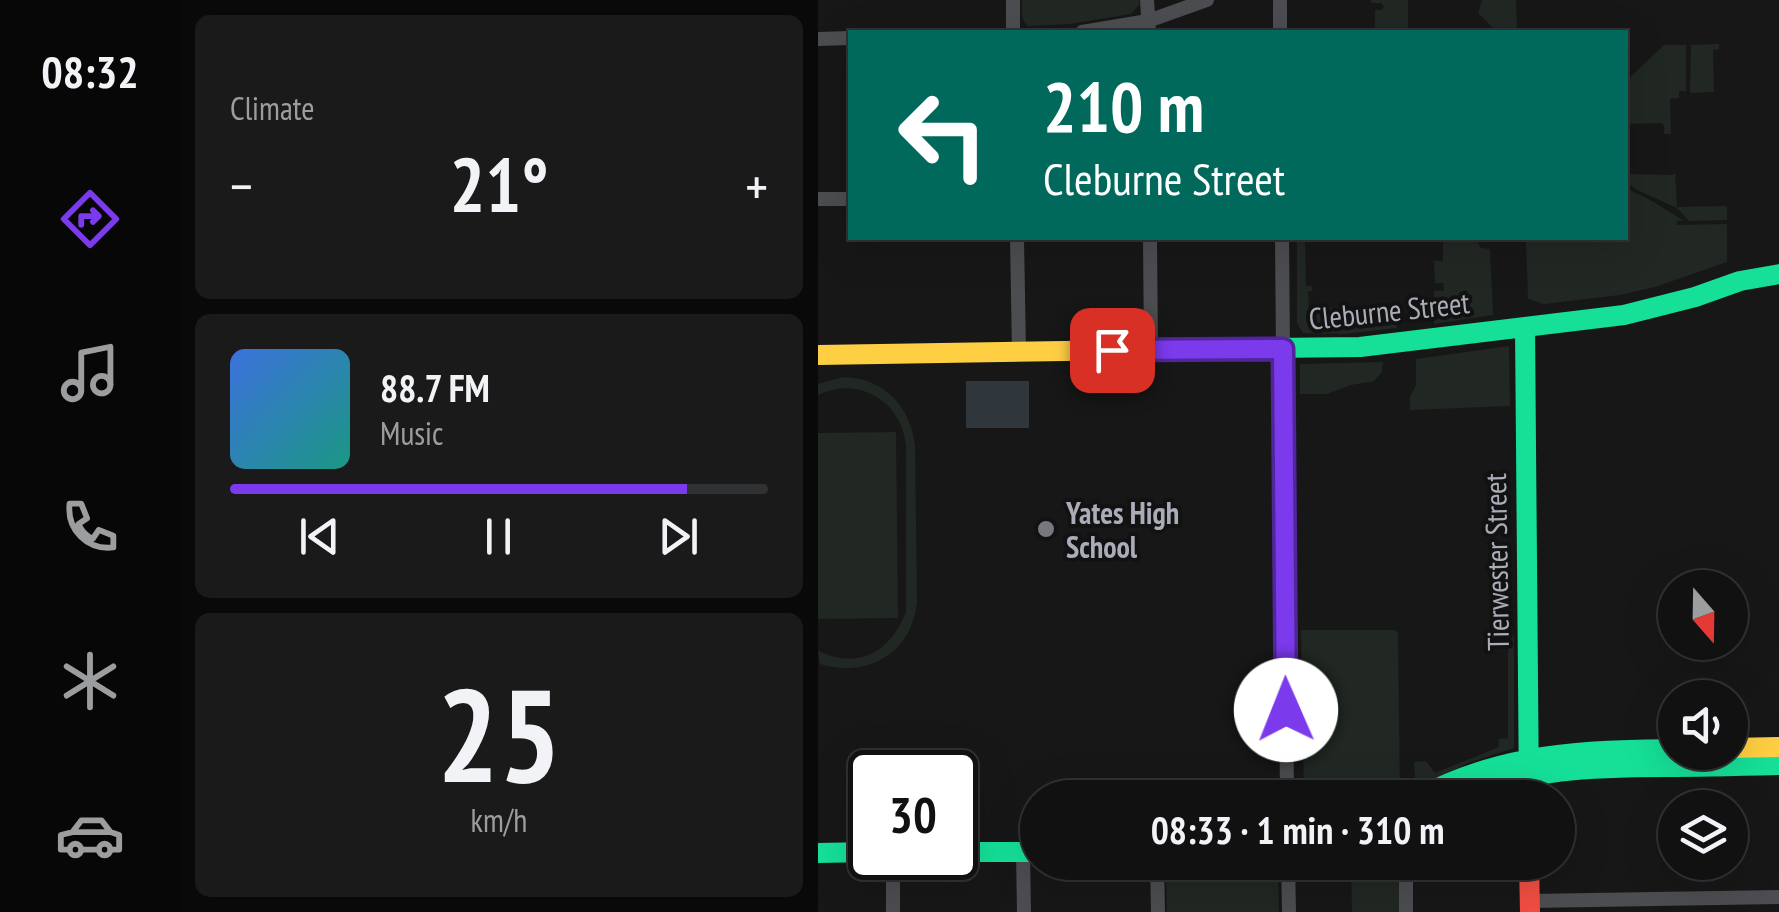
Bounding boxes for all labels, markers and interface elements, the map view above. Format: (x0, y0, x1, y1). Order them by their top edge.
text: 08:32 (41, 42, 139, 100)
text: 210 m (1043, 61, 1204, 151)
icon: left (878, 70, 1008, 200)
text: Climate (230, 87, 314, 129)
text: 21° (449, 136, 549, 233)
text: Cleburne Street (1043, 149, 1285, 207)
text: − (230, 150, 253, 221)
text: + (745, 150, 768, 221)
icon: directions (55, 184, 125, 254)
street label: Cleburne Street (1307, 282, 1472, 338)
pin (1070, 308, 1155, 393)
icon: arrive (1085, 323, 1140, 378)
icon: music (55, 338, 125, 408)
text: 88.7 FM (380, 363, 490, 412)
text: Music (380, 412, 443, 454)
street label: Tierwester Street (1475, 472, 1517, 651)
icon: phone (55, 492, 125, 562)
place label: Yates High School (1065, 493, 1179, 566)
icon: previous (292, 509, 347, 564)
icon: pause (471, 509, 526, 564)
icon: next (651, 509, 706, 564)
marker: Yates High School (1035, 518, 1057, 540)
north arrow (1658, 570, 1748, 660)
map controls (1658, 570, 1748, 880)
icon: climate (55, 646, 125, 716)
text: 25 (437, 650, 561, 818)
position arrow (1234, 658, 1338, 762)
button: sound (1658, 680, 1748, 770)
speed limit sign: 30 (848, 750, 978, 880)
button: layers (1658, 790, 1748, 880)
text: km/h (471, 799, 527, 841)
icon: car (55, 800, 125, 870)
text: 08:33 · 1 min · 310 m (1151, 805, 1444, 854)

